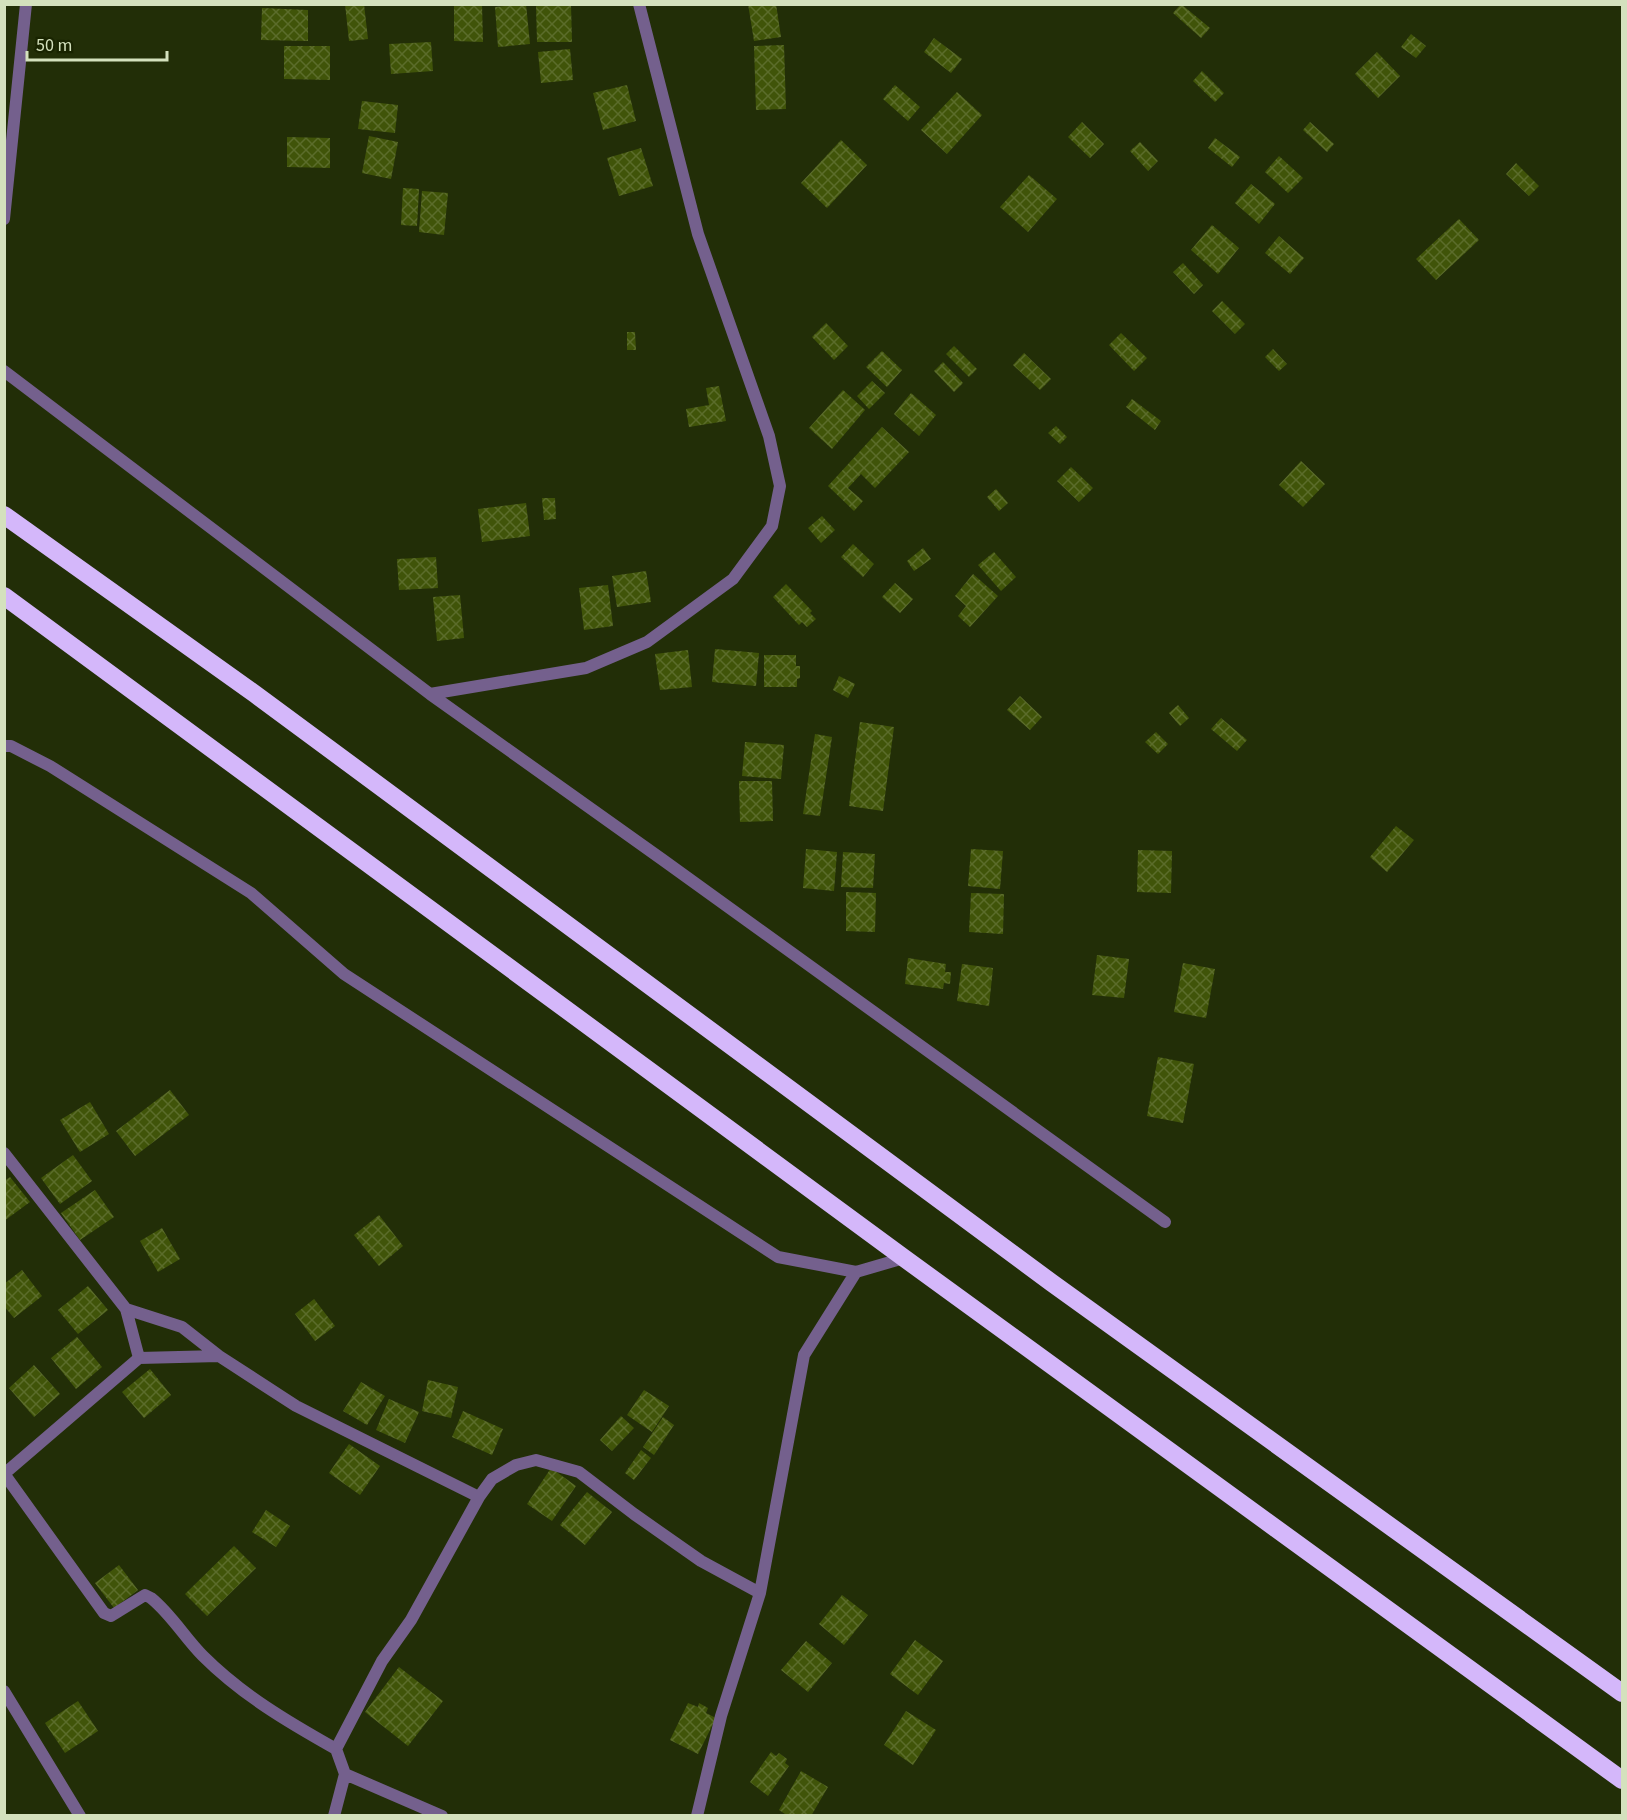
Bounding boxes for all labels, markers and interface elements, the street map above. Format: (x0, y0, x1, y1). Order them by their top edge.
scale bar (27, 24, 166, 62)
text: 50 m (36, 33, 72, 58)

